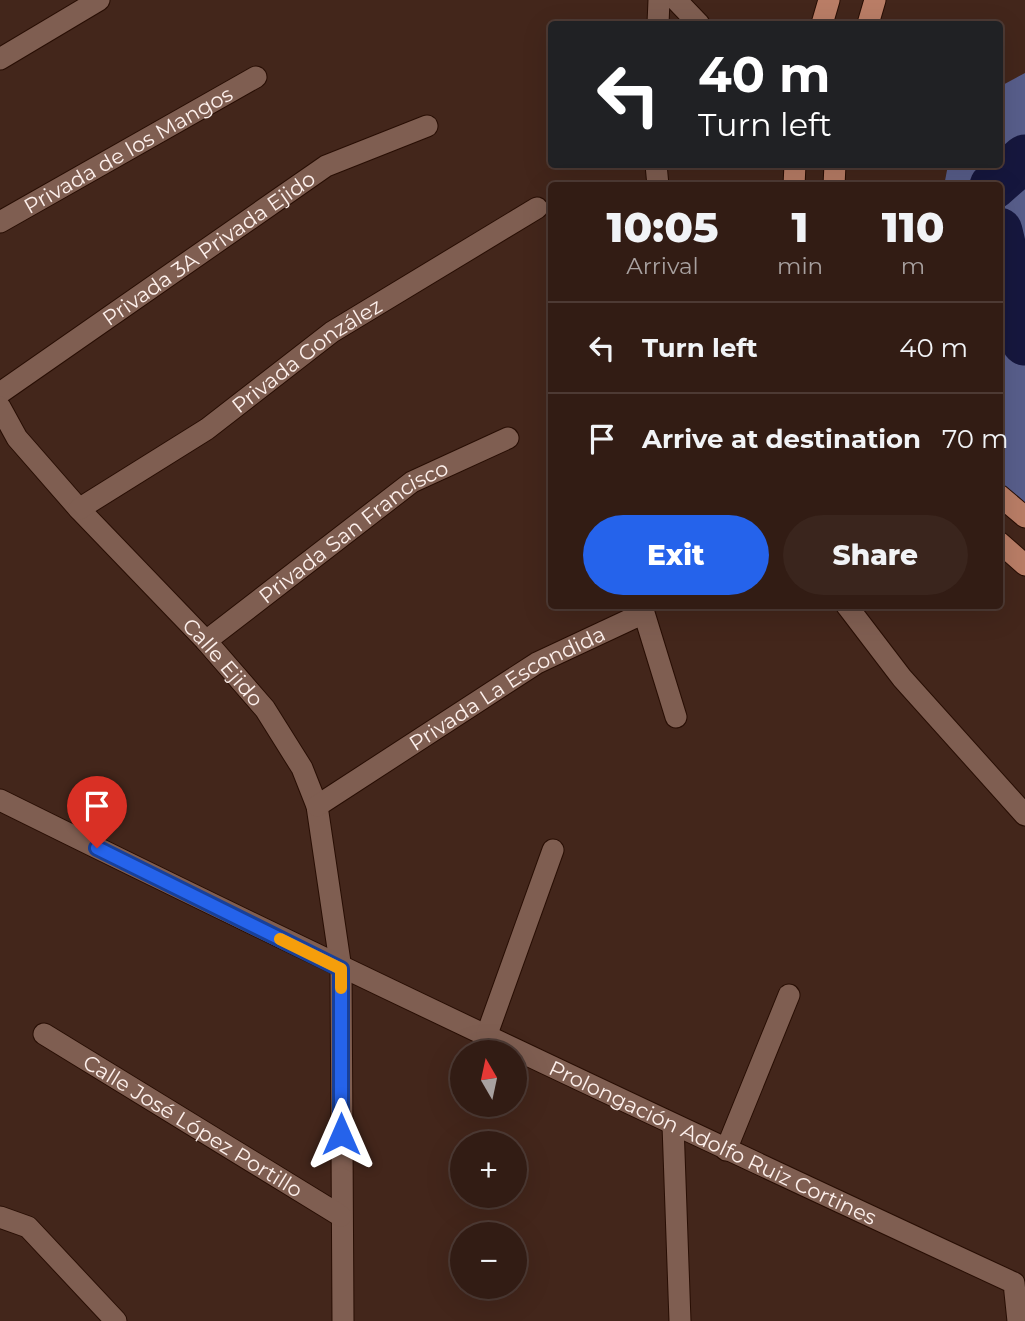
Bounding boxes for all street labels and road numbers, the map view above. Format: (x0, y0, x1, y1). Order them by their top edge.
street label: Privada de los Mangos (19, 81, 237, 218)
street label: Privada 3A Privada Ejido (97, 165, 320, 331)
street label: Privada González (226, 292, 386, 418)
street label: Privada San Francisco (253, 455, 452, 608)
street label: Calle Ejido (178, 612, 269, 711)
street label: Privada La Escondida (404, 621, 609, 755)
street label: Calle José López Portillo (79, 1049, 307, 1202)
street label: Prolongación Adolfo Ruiz Cortines (545, 1055, 881, 1230)

